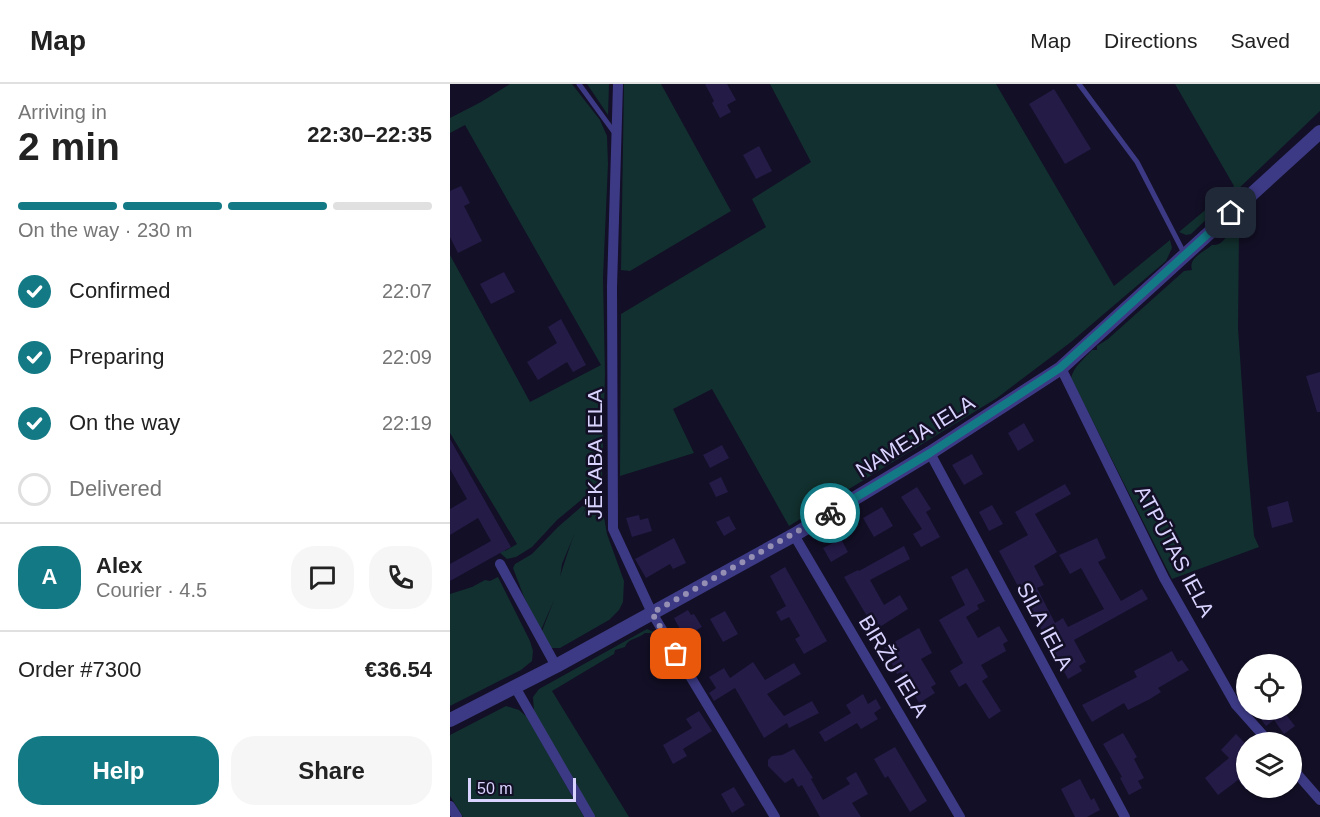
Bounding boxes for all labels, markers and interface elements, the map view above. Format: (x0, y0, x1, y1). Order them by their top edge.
text: Map (30, 25, 86, 56)
text: Map (1030, 29, 1071, 52)
text: Directions (1104, 29, 1197, 52)
text: Saved (1230, 29, 1290, 52)
text: Arriving in (18, 101, 107, 123)
text: 22:30–22:35 (307, 122, 432, 147)
text: 2 min (18, 125, 120, 168)
pin (1205, 187, 1256, 238)
icon: home (1214, 196, 1247, 229)
text: On the way · 230 m (18, 219, 193, 241)
icon: check (18, 275, 51, 308)
text: Confirmed (69, 278, 170, 303)
text: 22:07 (382, 280, 432, 302)
icon: check (18, 341, 51, 374)
text: Preparing (69, 344, 164, 369)
text: 22:09 (382, 346, 432, 368)
street label: JĒKABA IELA (583, 389, 606, 519)
street label: NAMEJA IELA (851, 390, 979, 482)
icon: check (18, 407, 51, 440)
text: On the way (69, 410, 180, 435)
text: 22:19 (382, 412, 432, 434)
text: Delivered (69, 476, 162, 501)
street label: ATPŪTAS IELA (1131, 482, 1219, 620)
courier (800, 483, 860, 543)
icon: bike (814, 497, 847, 530)
button: chat (291, 546, 354, 609)
button: phone (369, 546, 432, 609)
text: Alex (96, 553, 142, 578)
text: A (42, 564, 57, 589)
street label: SILA IELA (1012, 578, 1078, 674)
text: Courier · 4.5 (96, 579, 207, 601)
street label: BIRŽU IELA (855, 611, 933, 721)
pin (650, 628, 701, 679)
icon: bag (659, 637, 692, 670)
map controls (1236, 654, 1302, 798)
button: locate (1236, 654, 1302, 720)
text: Order #7300 (18, 657, 142, 682)
text: €36.54 (365, 657, 432, 682)
button: layers (1236, 732, 1302, 798)
button: Help (18, 736, 219, 805)
button: Share (231, 736, 432, 805)
scale bar (468, 775, 576, 802)
text: 50 m (477, 780, 513, 797)

